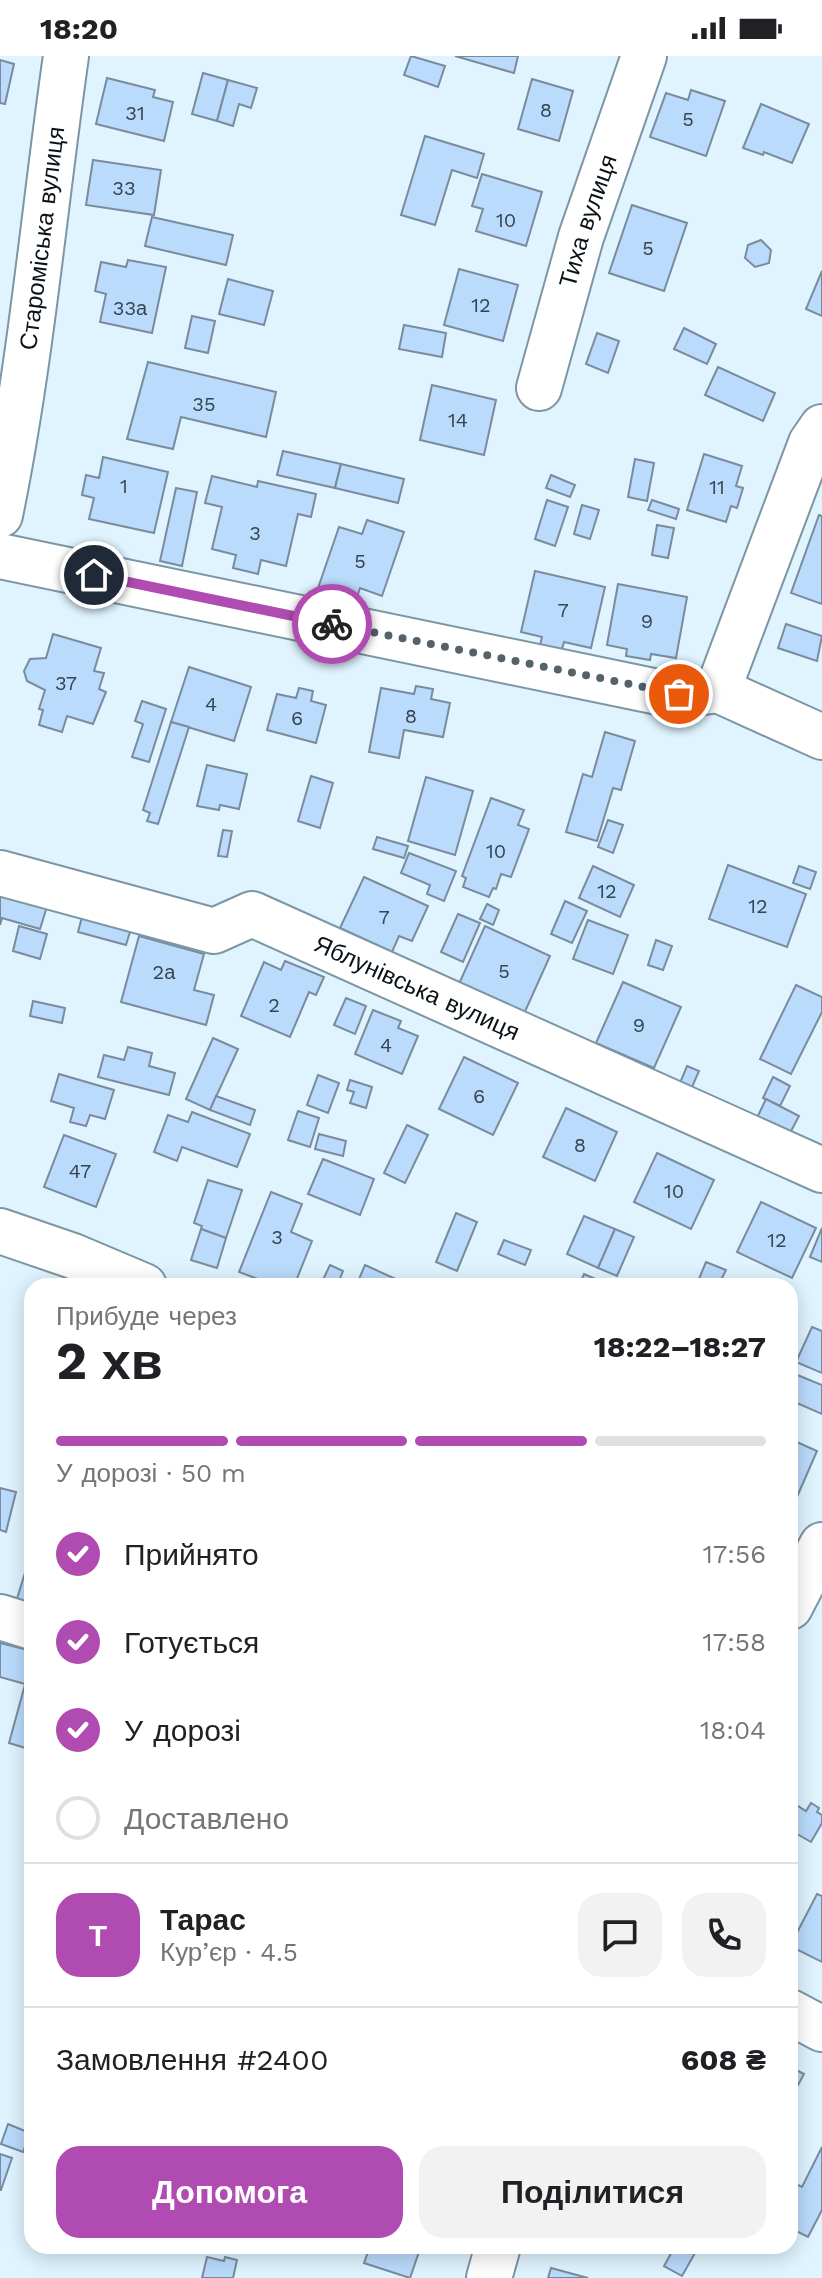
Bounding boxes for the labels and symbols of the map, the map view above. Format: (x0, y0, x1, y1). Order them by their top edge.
house number: 8 (540, 98, 552, 122)
house number: 31 (125, 101, 145, 125)
house number: 5 (682, 107, 694, 131)
street label: Староміська вулиця (14, 125, 70, 352)
street label: Тиха вулиця (554, 151, 623, 291)
house number: 33 (112, 176, 136, 200)
house number: 10 (496, 208, 516, 232)
house number: 5 (642, 236, 654, 260)
house number: 12 (471, 293, 491, 317)
house number: 33а (113, 296, 148, 320)
house number: 35 (192, 392, 216, 416)
house number: 14 (448, 408, 468, 432)
house number: 1 (120, 474, 128, 498)
house number: 11 (709, 475, 725, 499)
house number: 3 (249, 521, 261, 545)
pin (60, 541, 128, 609)
house number: 5 (354, 549, 366, 573)
courier (292, 584, 372, 664)
house number: 7 (557, 598, 569, 622)
house number: 9 (641, 609, 653, 633)
pin (645, 660, 713, 728)
house number: 37 (55, 671, 77, 695)
house number: 4 (205, 692, 217, 716)
house number: 8 (405, 704, 417, 728)
house number: 6 (291, 706, 303, 730)
house number: 10 (486, 839, 506, 863)
house number: 12 (597, 879, 617, 903)
house number: 12 (748, 894, 768, 918)
house number: 7 (378, 905, 390, 929)
street label: Яблунівська вулиця (310, 930, 524, 1046)
house number: 5 (498, 959, 510, 983)
house number: 2а (153, 960, 176, 984)
house number: 2 (268, 993, 280, 1017)
house number: 9 (633, 1013, 645, 1037)
house number: 4 (380, 1033, 392, 1057)
house number: 6 (473, 1084, 485, 1108)
house number: 8 (574, 1133, 586, 1157)
house number: 47 (69, 1159, 91, 1183)
house number: 10 (664, 1179, 684, 1203)
house number: 3 (271, 1225, 283, 1249)
house number: 12 (767, 1228, 787, 1252)

